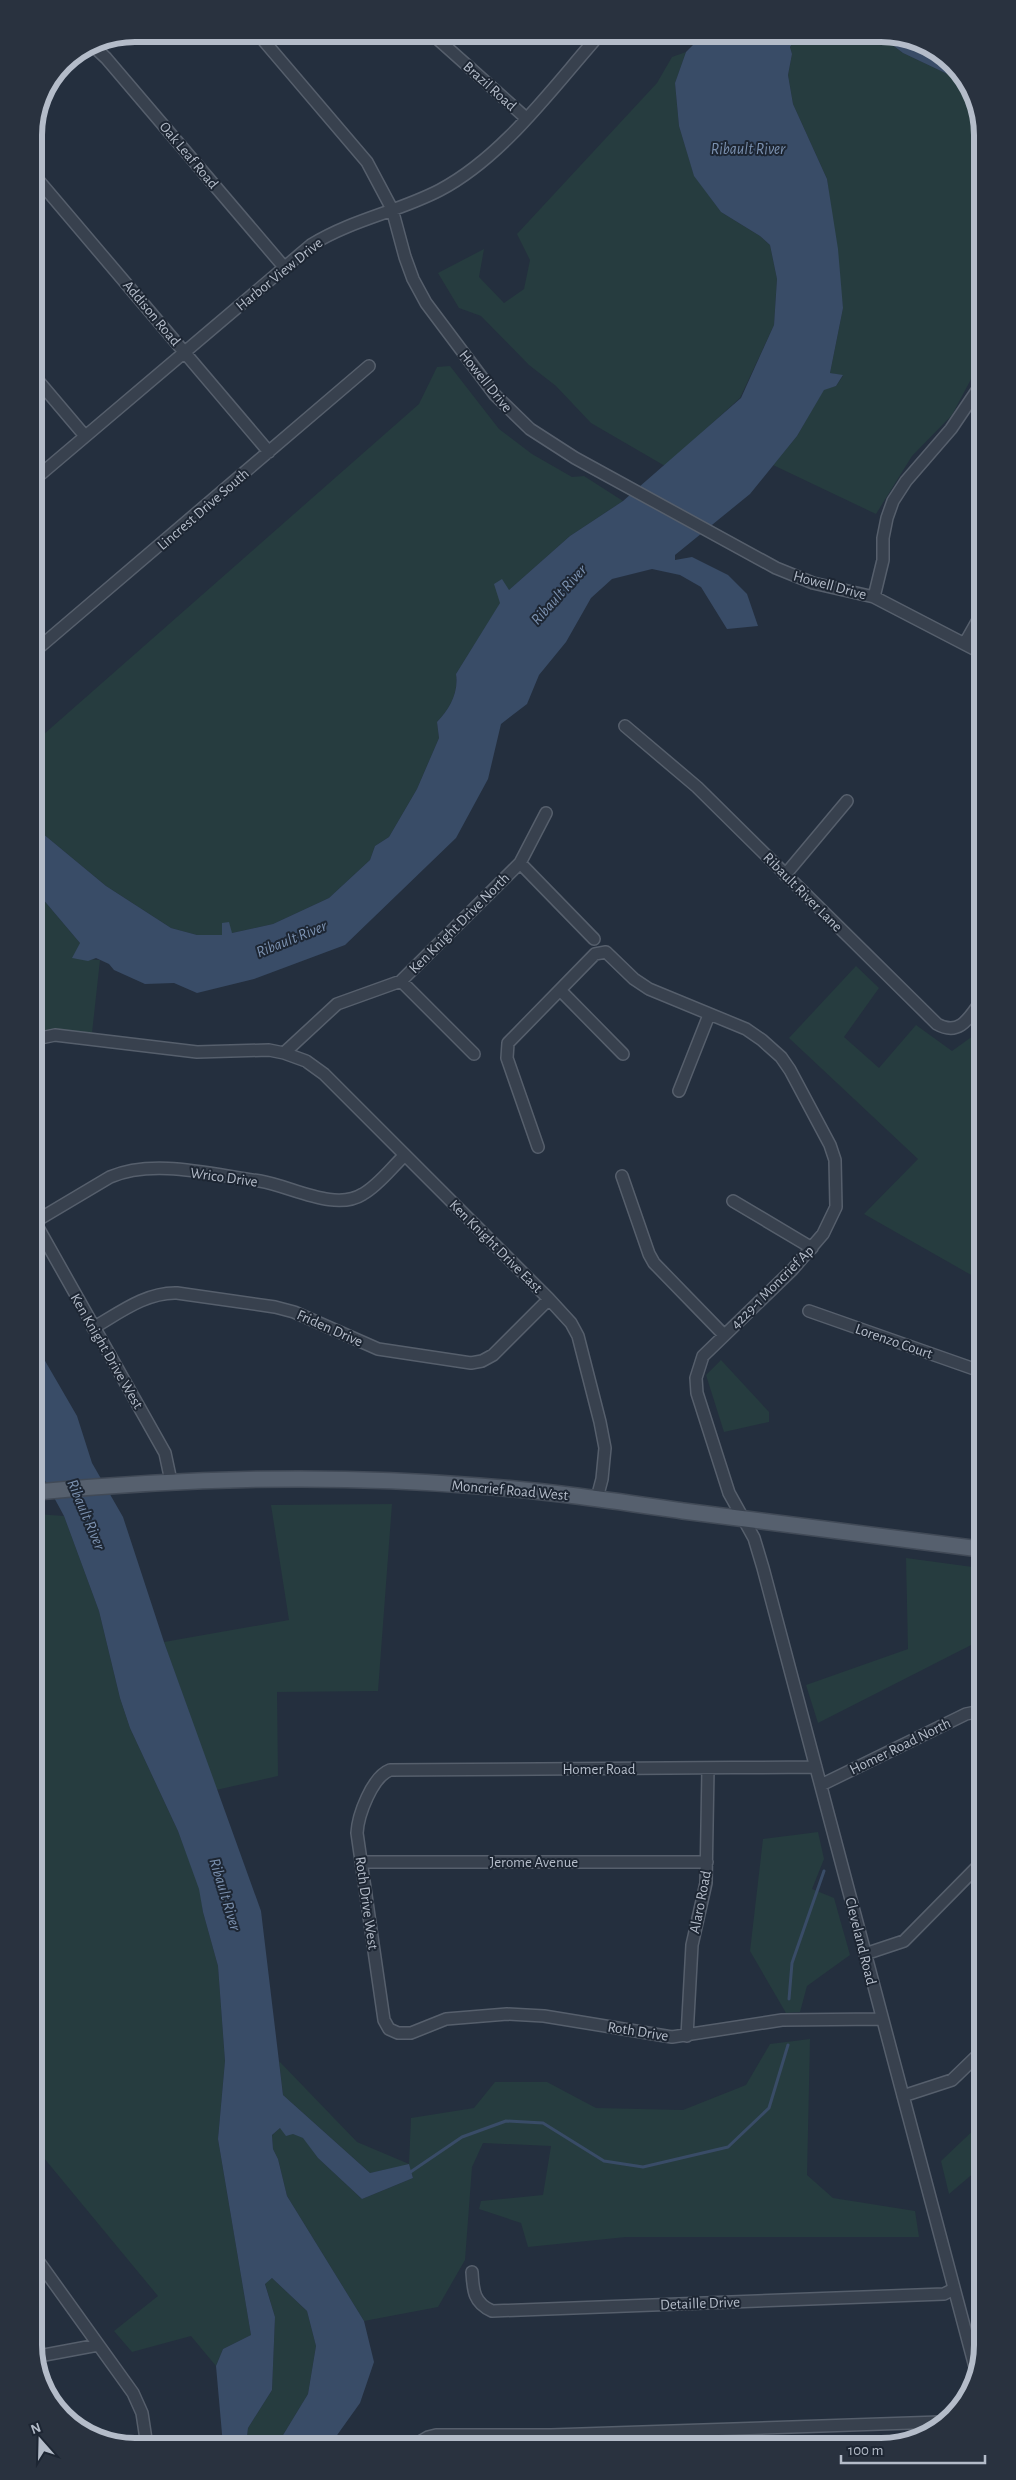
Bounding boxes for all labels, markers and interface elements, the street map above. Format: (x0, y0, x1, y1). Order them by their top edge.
street label: Brazil Road (460, 59, 519, 114)
street label: Oak Leaf Road (156, 119, 221, 192)
water label: Ribault River (711, 141, 786, 157)
street label: Harbor View Drive (233, 235, 326, 314)
street label: Addison Road (120, 278, 183, 349)
street label: Howell Drive (456, 347, 515, 415)
street label: Lincrest Drive South (155, 466, 252, 553)
water label: Ribault River (528, 561, 590, 628)
street label: Howell Drive (792, 569, 868, 602)
street label: Ribault River Lane (760, 850, 845, 935)
street label: Ken Knight Drive North (406, 870, 512, 976)
water label: Ribault River (254, 917, 330, 960)
street label: Wrico Drive (189, 1165, 259, 1190)
street label: Ken Knight Drive East (446, 1197, 545, 1296)
street label: 4229-1 Moncrief Ap (728, 1243, 817, 1332)
street label: Ken Knight Drive West (67, 1291, 146, 1412)
street label: Friden Drive (295, 1307, 365, 1350)
street label: Lorenzo Court (853, 1321, 935, 1362)
water label: Ribault River (64, 1477, 108, 1553)
street label: Moncrief Road West (451, 1478, 569, 1503)
street label: Homer Road North (847, 1716, 953, 1777)
street label: Homer Road (562, 1762, 636, 1777)
street label: Jerome Avenue (490, 1855, 578, 1870)
water label: Ribault River (206, 1856, 244, 1933)
street label: Roth Drive West (353, 1856, 380, 1951)
street label: Alaro Road (687, 1869, 714, 1935)
street label: Cleveland Road (842, 1896, 879, 1987)
street label: Roth Drive (606, 2019, 670, 2044)
street label: Detaille Drive (660, 2295, 740, 2312)
north arrow (15, 2415, 65, 2465)
text: N (29, 2420, 43, 2437)
scale bar (841, 2432, 985, 2464)
text: 100 m (848, 2443, 883, 2458)

